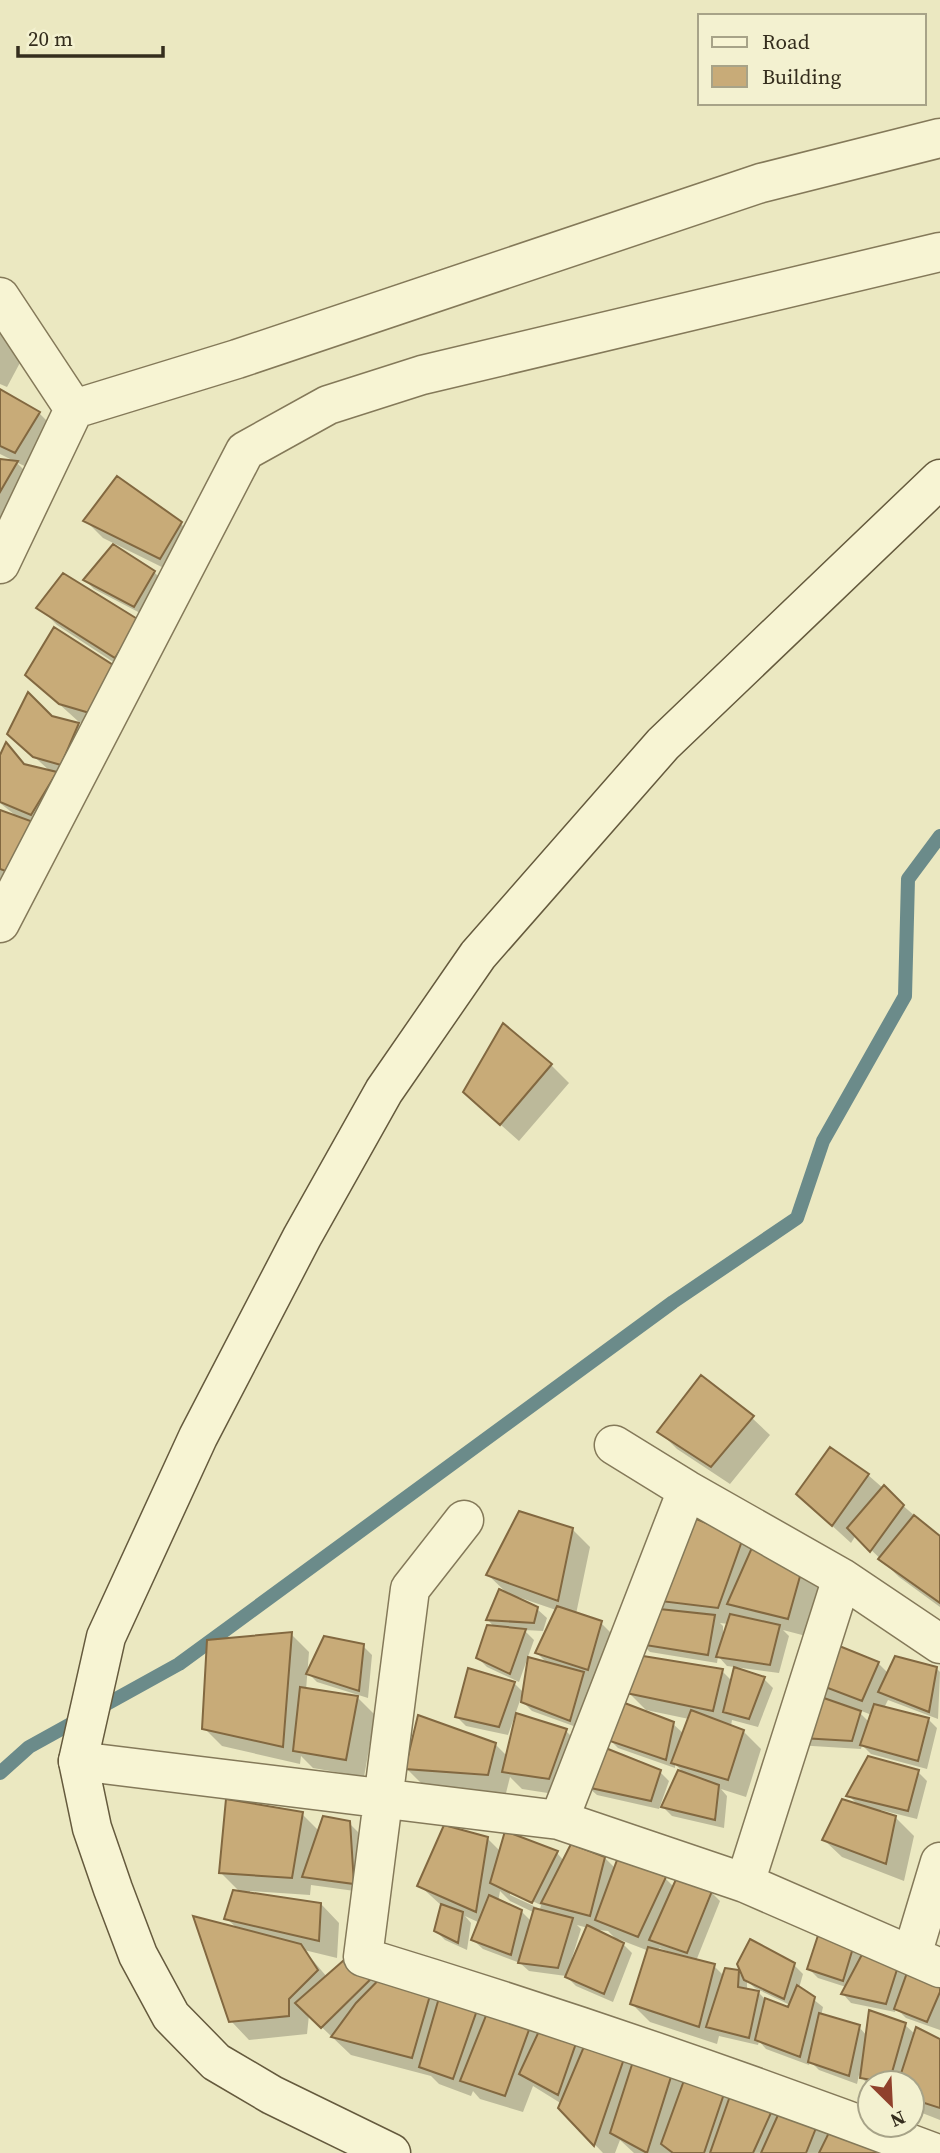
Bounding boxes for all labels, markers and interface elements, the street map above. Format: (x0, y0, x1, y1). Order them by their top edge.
scale bar (18, 14, 163, 58)
legend (698, 14, 926, 105)
text: 20 m (28, 24, 73, 53)
text: Road (762, 27, 810, 56)
text: Building (762, 62, 841, 91)
north arrow (856, 2069, 926, 2139)
text: N (886, 2105, 910, 2134)

